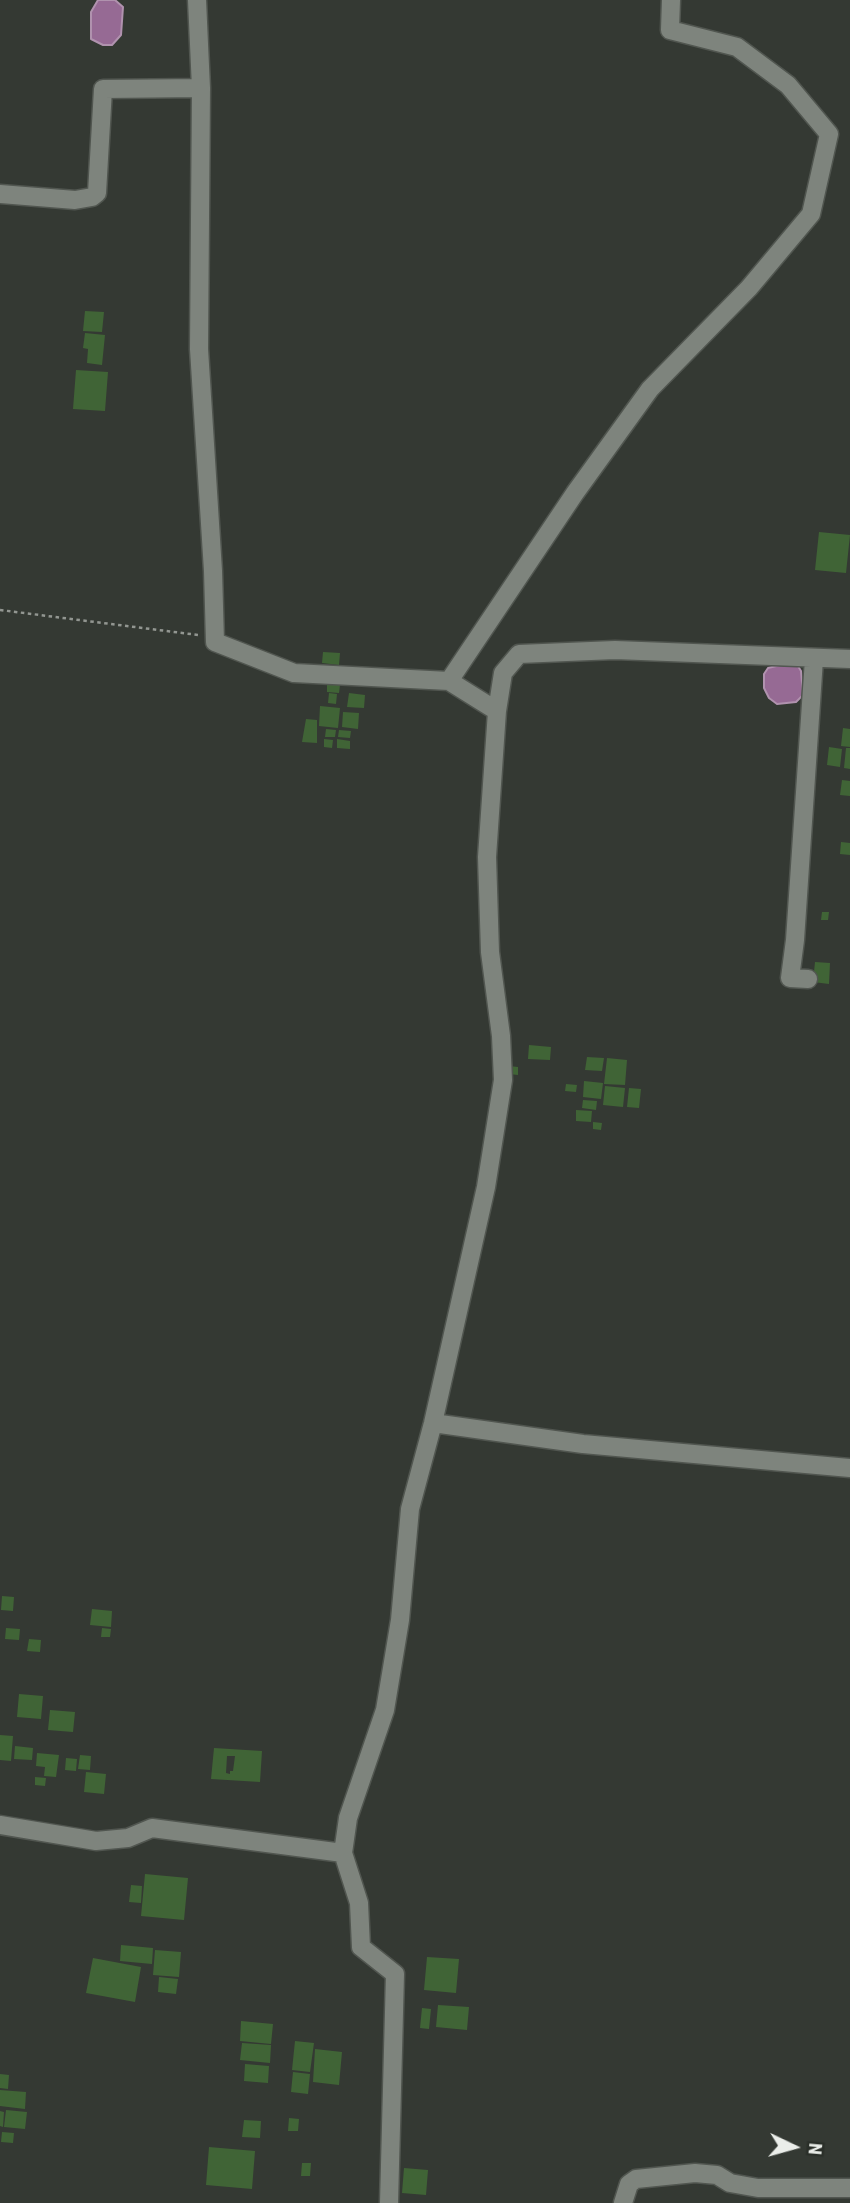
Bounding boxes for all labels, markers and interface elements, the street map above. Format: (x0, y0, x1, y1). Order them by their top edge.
north arrow (759, 2112, 829, 2182)
text: N (803, 2142, 827, 2156)

